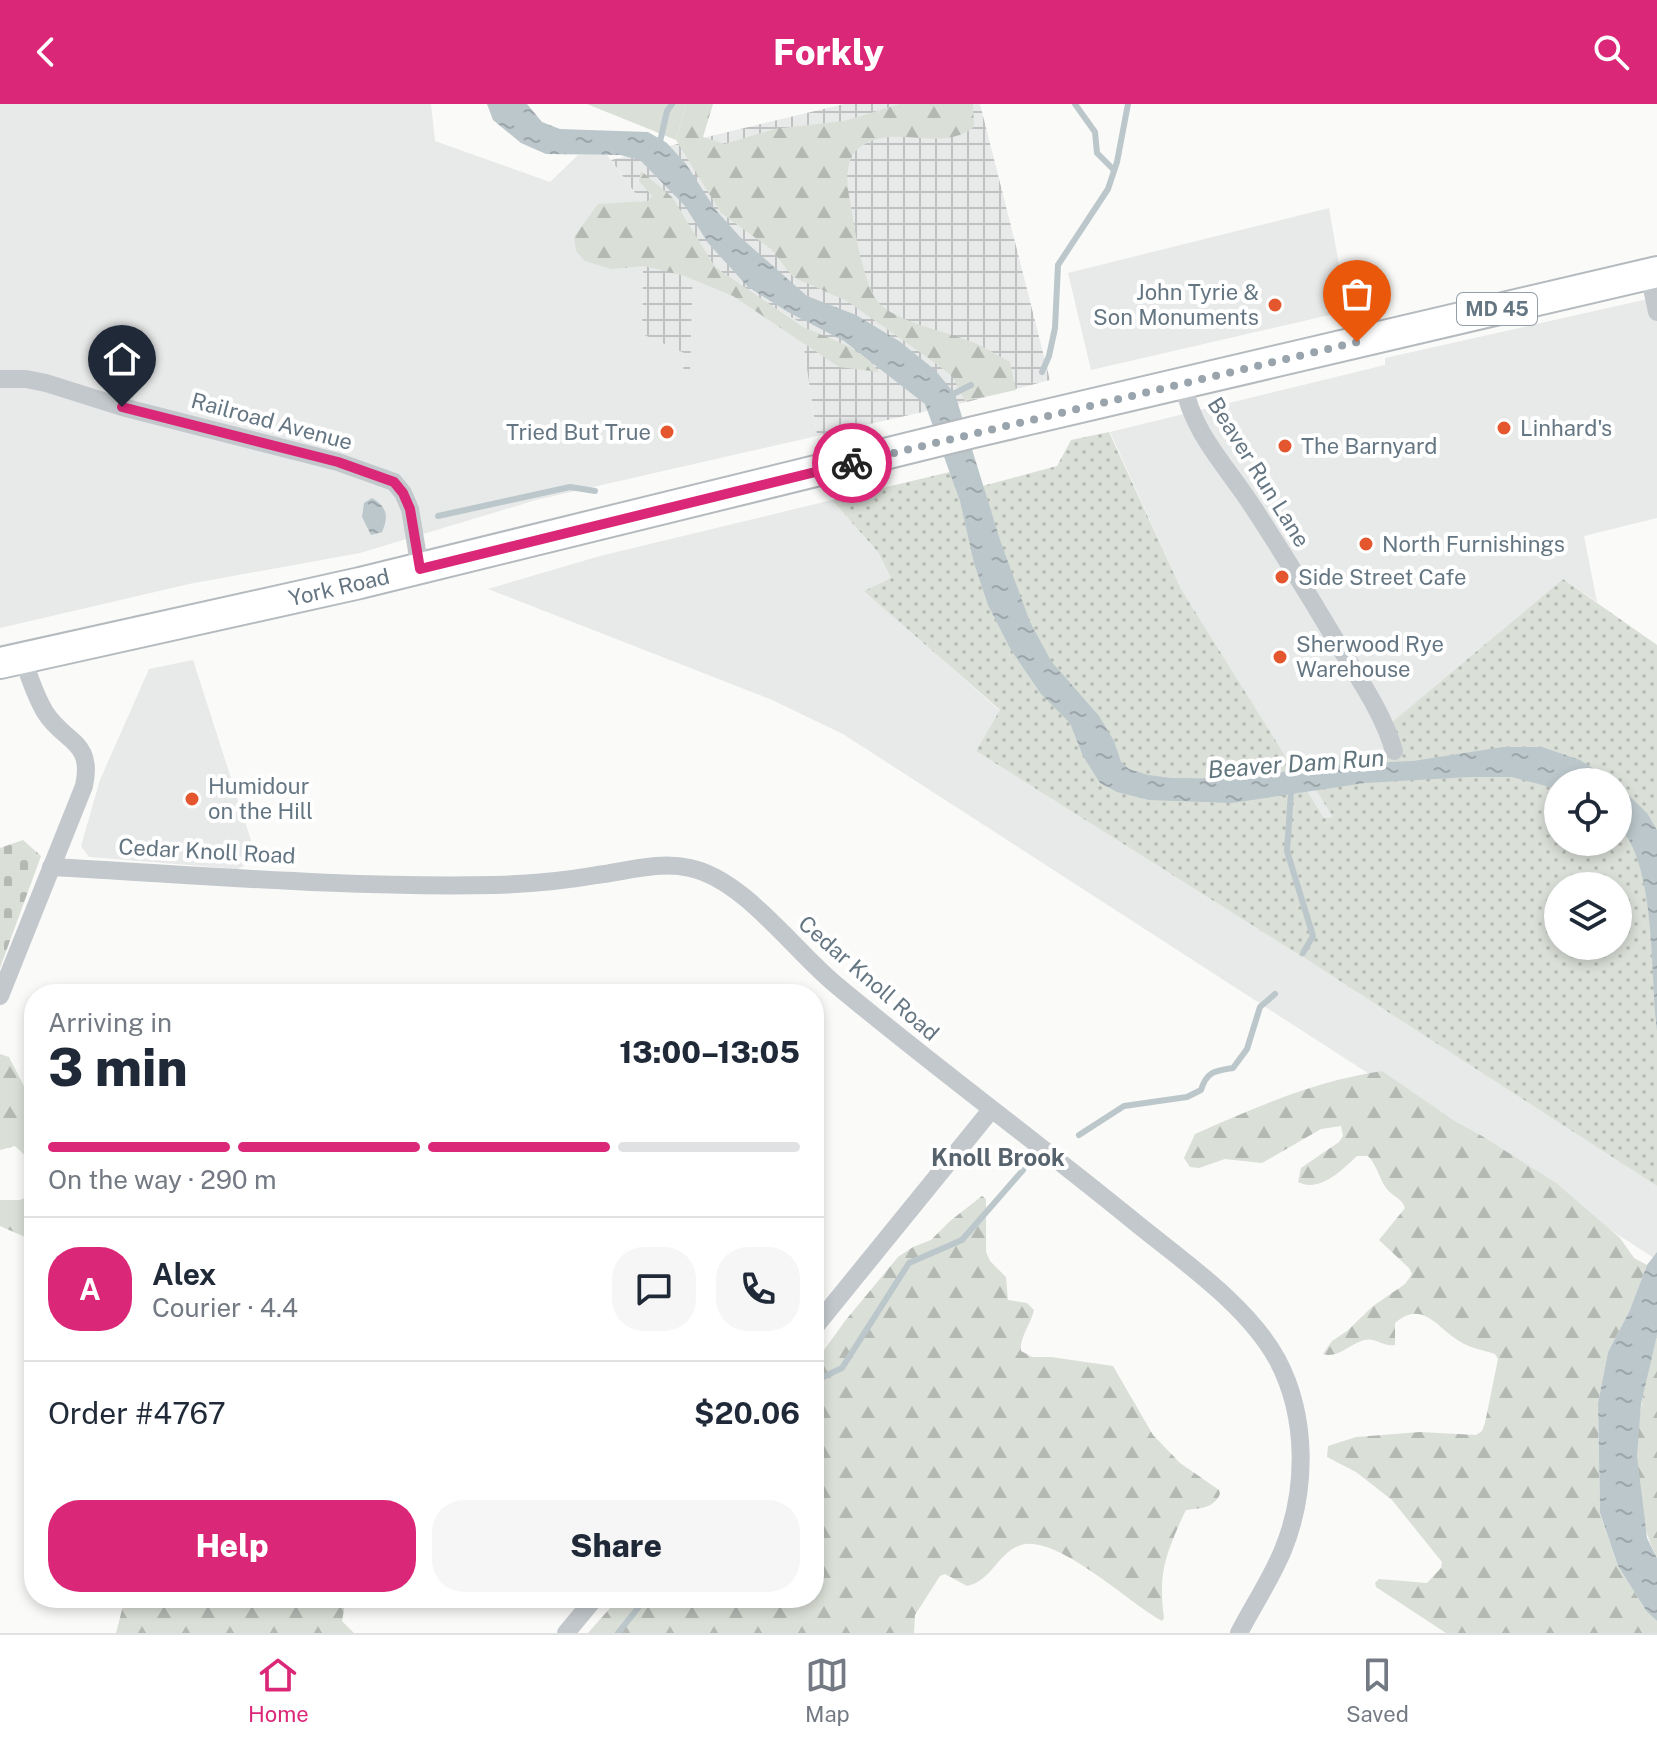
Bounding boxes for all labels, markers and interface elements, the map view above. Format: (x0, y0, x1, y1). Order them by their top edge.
icon: back (24, 30, 68, 74)
icon: search (1589, 30, 1633, 74)
text: Forkly (773, 31, 884, 73)
pin (1323, 260, 1391, 342)
icon: bag (1335, 272, 1379, 316)
place label: John Tyrie & Son Monuments (1093, 279, 1259, 330)
road number: MD 45 (1457, 293, 1537, 325)
marker: John Tyrie & Son Monuments (1266, 296, 1284, 314)
pin (88, 325, 156, 407)
icon: home (100, 337, 144, 381)
street label: Railroad Avenue (189, 387, 355, 455)
street label: Beaver Run Lane (1203, 392, 1315, 552)
place label: Linhard's (1520, 415, 1612, 441)
place label: Tried But True (506, 419, 651, 445)
marker: Linhard's (1495, 419, 1513, 437)
marker: Tried But True (658, 423, 676, 441)
courier (812, 423, 892, 503)
place label: The Barnyard (1301, 433, 1437, 459)
marker: The Barnyard (1276, 437, 1294, 455)
icon: bike (830, 441, 874, 485)
place label: North Furnishings (1382, 531, 1565, 557)
marker: North Furnishings (1357, 535, 1375, 553)
street label: York Road (286, 563, 392, 611)
place label: Side Street Cafe (1298, 564, 1466, 590)
marker: Side Street Cafe (1273, 568, 1291, 586)
place label: Sherwood Rye Warehouse (1296, 631, 1444, 682)
marker: Sherwood Rye Warehouse (1271, 648, 1289, 666)
water label: Beaver Dam Run (1207, 743, 1385, 783)
map controls (1544, 768, 1632, 960)
button: locate (1544, 768, 1632, 856)
place label: Humidour on the Hill (208, 773, 313, 824)
marker: Humidour on the Hill (183, 790, 201, 808)
street label: Cedar Knoll Road (118, 833, 296, 869)
button: layers (1544, 872, 1632, 960)
street label: Cedar Knoll Road (794, 910, 944, 1046)
text: Arriving in (48, 1007, 172, 1038)
text: 13:00–13:05 (619, 1034, 800, 1070)
text: 3 min (48, 1037, 188, 1098)
district label: Knoll Brook (931, 1143, 1065, 1171)
text: On the way · 290 m (48, 1164, 276, 1195)
button: chat (612, 1247, 696, 1331)
button: phone (716, 1247, 800, 1331)
text: Alex (152, 1256, 216, 1292)
text: A (79, 1271, 101, 1307)
text: Courier · 4.4 (152, 1292, 298, 1323)
text: Order #4767 (48, 1395, 226, 1431)
text: $20.06 (694, 1395, 800, 1431)
button: Help (48, 1500, 416, 1592)
button: Share (432, 1500, 800, 1592)
tab: Home (248, 1653, 309, 1727)
tab: Map (805, 1653, 850, 1727)
tab: Saved (1346, 1653, 1409, 1727)

